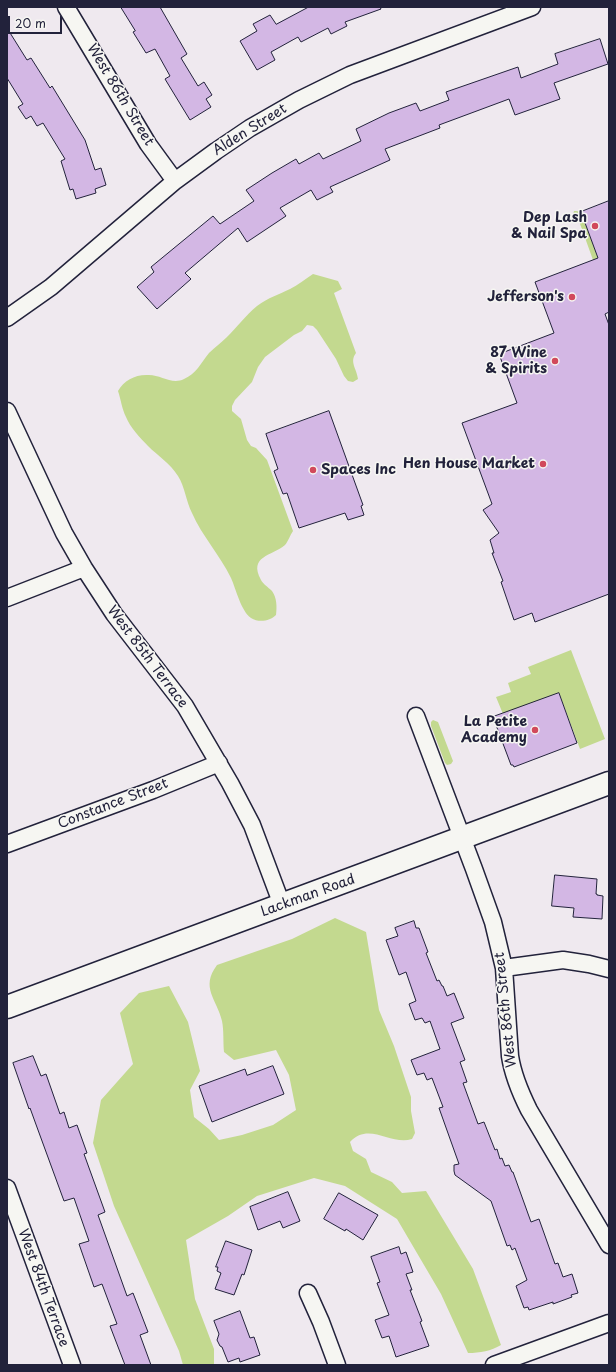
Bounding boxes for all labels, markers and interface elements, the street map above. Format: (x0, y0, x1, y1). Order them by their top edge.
scale bar (10, 8, 64, 34)
text: 20 m (15, 14, 46, 32)
street label: West 86th Street (83, 41, 157, 149)
street label: Alden Street (210, 101, 290, 159)
place label: Dep Lash & Nail Spa (511, 210, 587, 242)
marker: Dep Lash & Nail Spa (590, 221, 600, 231)
place label: Jefferson's (487, 289, 564, 305)
marker: Jefferson's (567, 292, 577, 302)
place label: 87 Wine & Spirits (485, 345, 547, 378)
marker: 87 Wine & Spirits (550, 356, 560, 366)
place label: Hen House Market (403, 456, 535, 472)
marker: Hen House Market (538, 459, 548, 469)
place label: Spaces Inc (321, 462, 396, 478)
marker: Spaces Inc (308, 465, 318, 475)
street label: West 85th Terrace (103, 603, 191, 711)
place label: La Petite Academy (461, 714, 527, 746)
marker: La Petite Academy (530, 725, 540, 735)
street label: Constance Street (55, 775, 171, 833)
street label: Lackman Road (259, 871, 357, 921)
street label: West 86th Street (492, 951, 520, 1069)
street label: West 84th Terrace (14, 1227, 72, 1349)

